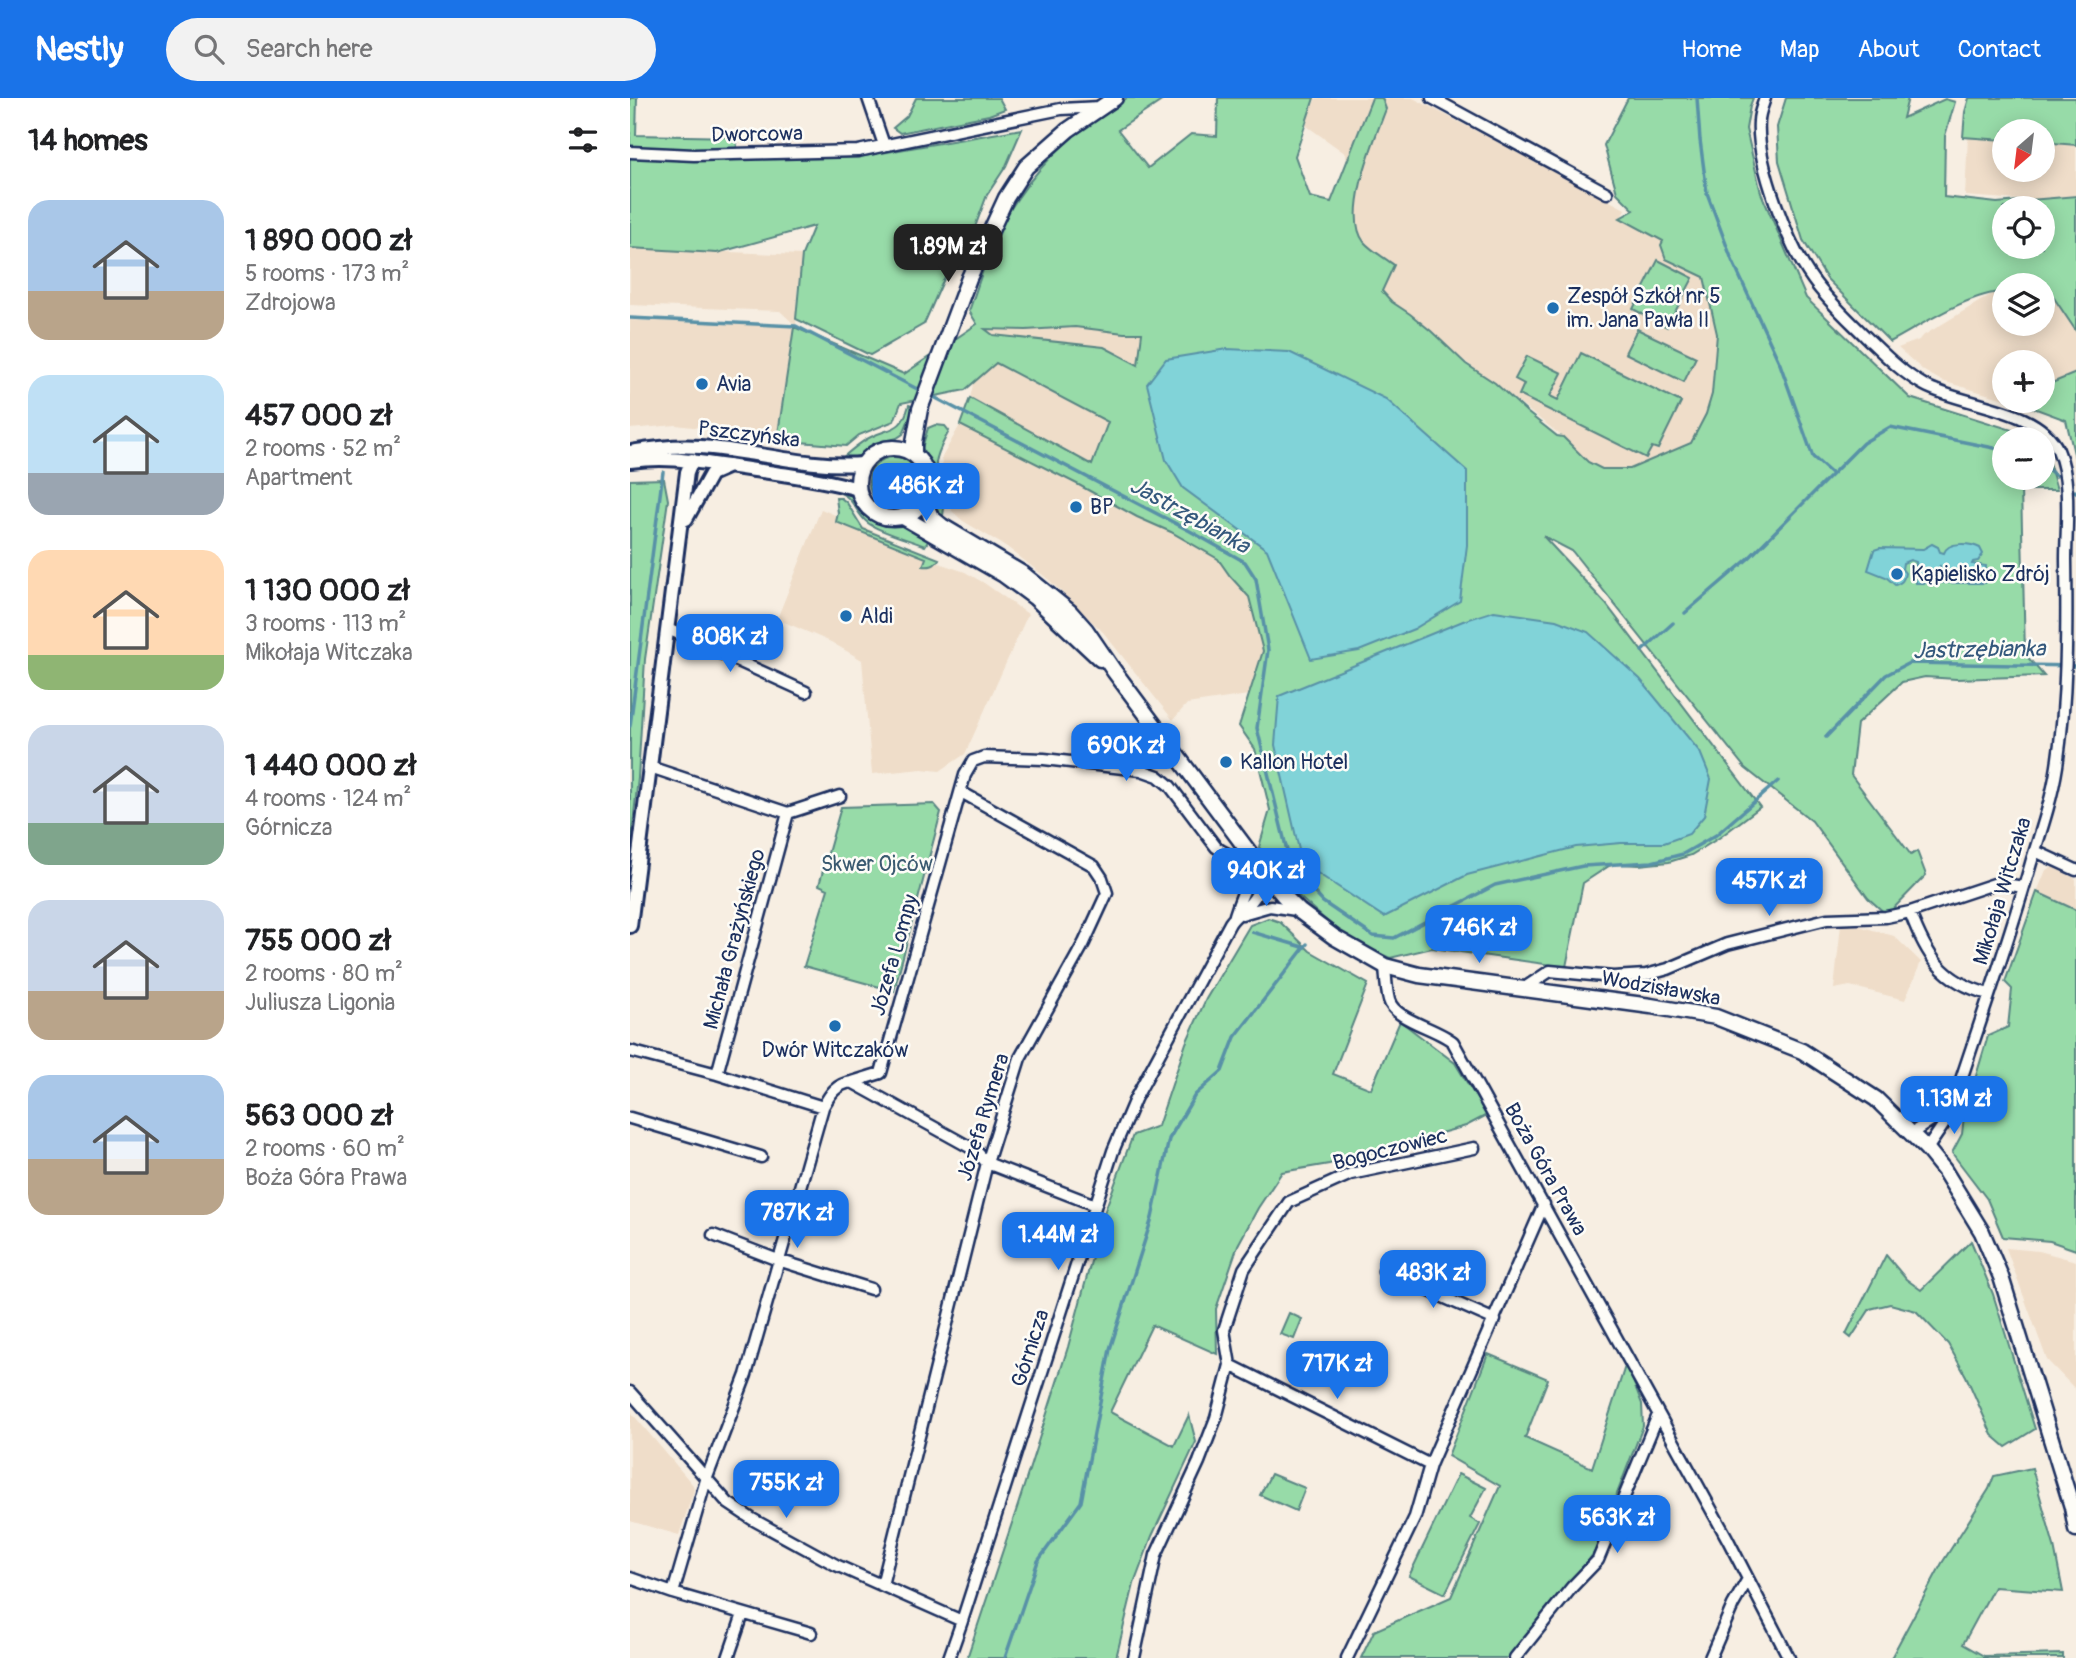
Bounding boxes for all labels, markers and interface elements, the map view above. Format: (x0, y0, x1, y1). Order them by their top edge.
search box (166, 18, 656, 81)
text: Nestly (35, 29, 124, 70)
icon: search (190, 30, 228, 68)
text: Search here (246, 33, 373, 65)
text: Home (1681, 35, 1742, 64)
text: Map (1780, 35, 1820, 64)
text: About (1858, 35, 1920, 64)
text: Contact (1958, 35, 2041, 64)
north arrow (1992, 119, 2054, 182)
map controls (1992, 119, 2055, 490)
street label: Dworcowa (711, 120, 803, 149)
icon: filters (564, 121, 602, 159)
text: 14 homes (28, 122, 148, 159)
button: locate (1992, 196, 2055, 259)
text: 1 890 000 zł (245, 222, 412, 259)
pin: 1.89M zł (876, 225, 1020, 284)
icon: home (84, 228, 168, 312)
text: 1.89M zł (910, 232, 986, 261)
text: 5 rooms · 173 m² (245, 259, 409, 288)
button: layers (1992, 273, 2055, 336)
place label: Zespół Szkół nr 5 im. Jana Pawła II (1567, 283, 1721, 334)
text: Zdrojowa (245, 288, 336, 317)
marker: Zespół Szkół nr 5 im. Jana Pawła II (1545, 300, 1561, 316)
button: + (1992, 350, 2055, 413)
place label: Avia (716, 371, 751, 398)
marker: Avia (694, 376, 710, 392)
text: 457 000 zł (245, 397, 392, 434)
icon: home (84, 403, 168, 487)
street label: Pszczyńska (696, 415, 801, 454)
button: − (1992, 427, 2055, 490)
text: 2 rooms · 52 m² (245, 434, 401, 463)
text: Apartment (245, 463, 352, 492)
pin: 486K zł (861, 464, 991, 523)
text: 486K zł (889, 471, 963, 500)
water label: Jastrzębianka (1125, 471, 1256, 561)
place label: BP (1090, 494, 1113, 521)
marker: BP (1068, 499, 1084, 515)
place label: Kąpielisko Zdrój (1911, 561, 2050, 588)
marker: Kąpielisko Zdrój (1889, 566, 1905, 582)
text: 1 130 000 zł (245, 572, 410, 609)
icon: home (84, 578, 168, 662)
place label: Aldi (860, 603, 893, 630)
marker: Aldi (838, 608, 854, 624)
text: 3 rooms · 113 m² (245, 609, 406, 638)
pin: 808K zł (665, 614, 795, 674)
text: 808K zł (692, 622, 768, 651)
water label: Jastrzębianka (1913, 634, 2047, 665)
text: Mikołaja Witczaka (245, 638, 413, 667)
pin: 690K zł (1061, 724, 1191, 783)
text: 690K zł (1087, 731, 1165, 760)
text: 1 440 000 zł (245, 747, 416, 784)
place label: Kallon Hotel (1240, 749, 1348, 776)
icon: home (84, 753, 168, 837)
marker: Kallon Hotel (1218, 754, 1234, 770)
text: 4 rooms · 124 m² (245, 784, 411, 813)
text: Górnicza (245, 813, 333, 842)
street label: Mikołaja Witczaka (1967, 814, 2038, 968)
street label: Michała Grażyńskiego (697, 846, 772, 1032)
pin: 940K zł (1201, 848, 1331, 908)
park label: Skwer Ojców (821, 851, 933, 878)
text: 940K zł (1227, 856, 1305, 885)
pin: 457K zł (1704, 858, 1834, 918)
text: 457K zł (1732, 866, 1806, 895)
street label: Józefa Lompy (864, 891, 925, 1019)
pin: 746K zł (1414, 906, 1544, 965)
text: 746K zł (1441, 913, 1517, 942)
text: 755 000 zł (245, 922, 391, 959)
icon: home (84, 928, 168, 1012)
text: 2 rooms · 80 m² (245, 959, 403, 988)
street label: Wodzisławska (1599, 965, 1723, 1012)
text: Juliusza Ligonia (245, 988, 395, 1017)
marker: Dwór Witczaków (827, 1018, 843, 1034)
place label: Dwór Witczaków (762, 1037, 908, 1064)
street label: Józefa Rymera (951, 1050, 1016, 1184)
pin: 1.13M zł (1882, 1076, 2026, 1136)
text: 1.13M zł (1916, 1084, 1992, 1113)
text: 563 000 zł (245, 1097, 393, 1134)
street label: Boża Góra Prawa (1498, 1098, 1593, 1241)
icon: home (84, 1103, 168, 1187)
street label: Bogoczowiec (1330, 1122, 1450, 1177)
text: 2 rooms · 60 m² (245, 1134, 405, 1163)
text: Boża Góra Prawa (245, 1163, 407, 1192)
pin: 787K zł (732, 1190, 862, 1250)
text: 787K zł (761, 1198, 833, 1227)
pin: 1.44M zł (986, 1212, 1130, 1272)
text: 1.44M zł (1018, 1220, 1098, 1249)
pin: 483K zł (1368, 1250, 1498, 1310)
text: 483K zł (1396, 1258, 1470, 1287)
street label: Górnicza (1005, 1306, 1056, 1390)
pin: 717K zł (1272, 1342, 1402, 1401)
text: 717K zł (1302, 1349, 1372, 1378)
pin: 755K zł (721, 1460, 851, 1520)
text: 755K zł (749, 1468, 823, 1497)
pin: 563K zł (1552, 1496, 1682, 1555)
text: 563K zł (1579, 1503, 1655, 1532)

